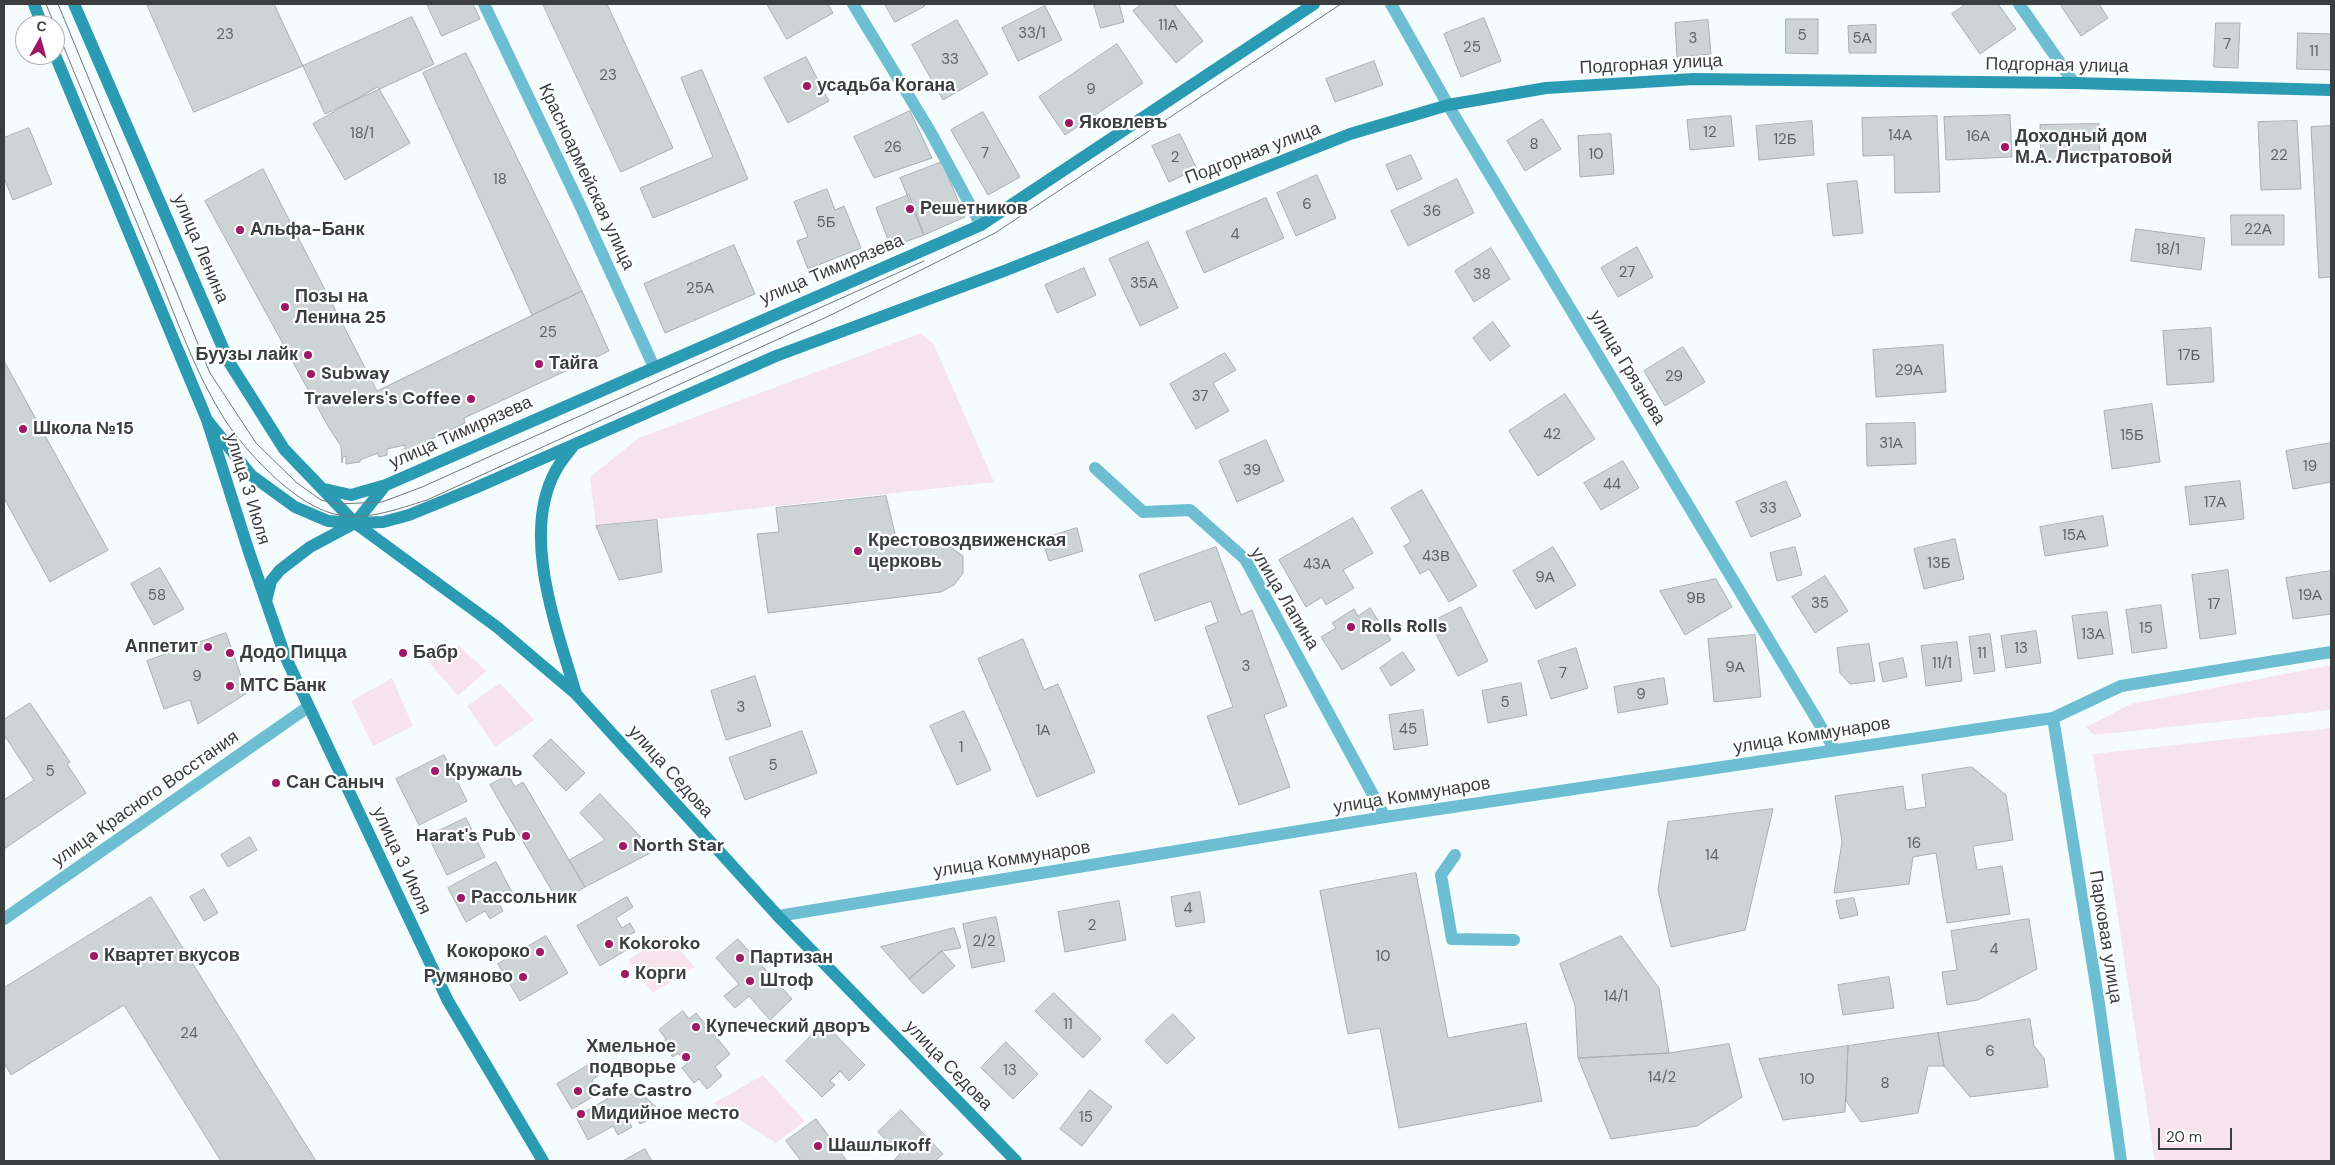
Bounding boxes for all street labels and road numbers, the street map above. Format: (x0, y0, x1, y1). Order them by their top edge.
street label: Подгорная улица (1579, 50, 1723, 80)
street label: Подгорная улица (1985, 54, 2129, 78)
street label: Красноармейская улица (533, 80, 639, 274)
street label: Подгорная улица (1182, 118, 1324, 190)
street label: улица Ленина (167, 191, 233, 307)
street label: улица Тимирязева (757, 230, 907, 310)
street label: улица Грязнова (1584, 307, 1670, 429)
street label: улица Тимирязева (386, 392, 536, 474)
street label: улица 3 Июля (220, 430, 274, 548)
street label: улица Лапина (1245, 544, 1323, 654)
street label: улица Коммунаров (1732, 713, 1892, 759)
street label: улица Седова (623, 721, 717, 823)
street label: улица Красного Восстания (49, 726, 243, 872)
street label: улица Коммунаров (1332, 773, 1492, 819)
street label: улица 3 Июля (367, 804, 435, 918)
street label: улица Коммунаров (932, 837, 1092, 883)
street label: Парковая улица (2084, 869, 2126, 1005)
street label: улица Седова (900, 1016, 996, 1116)

